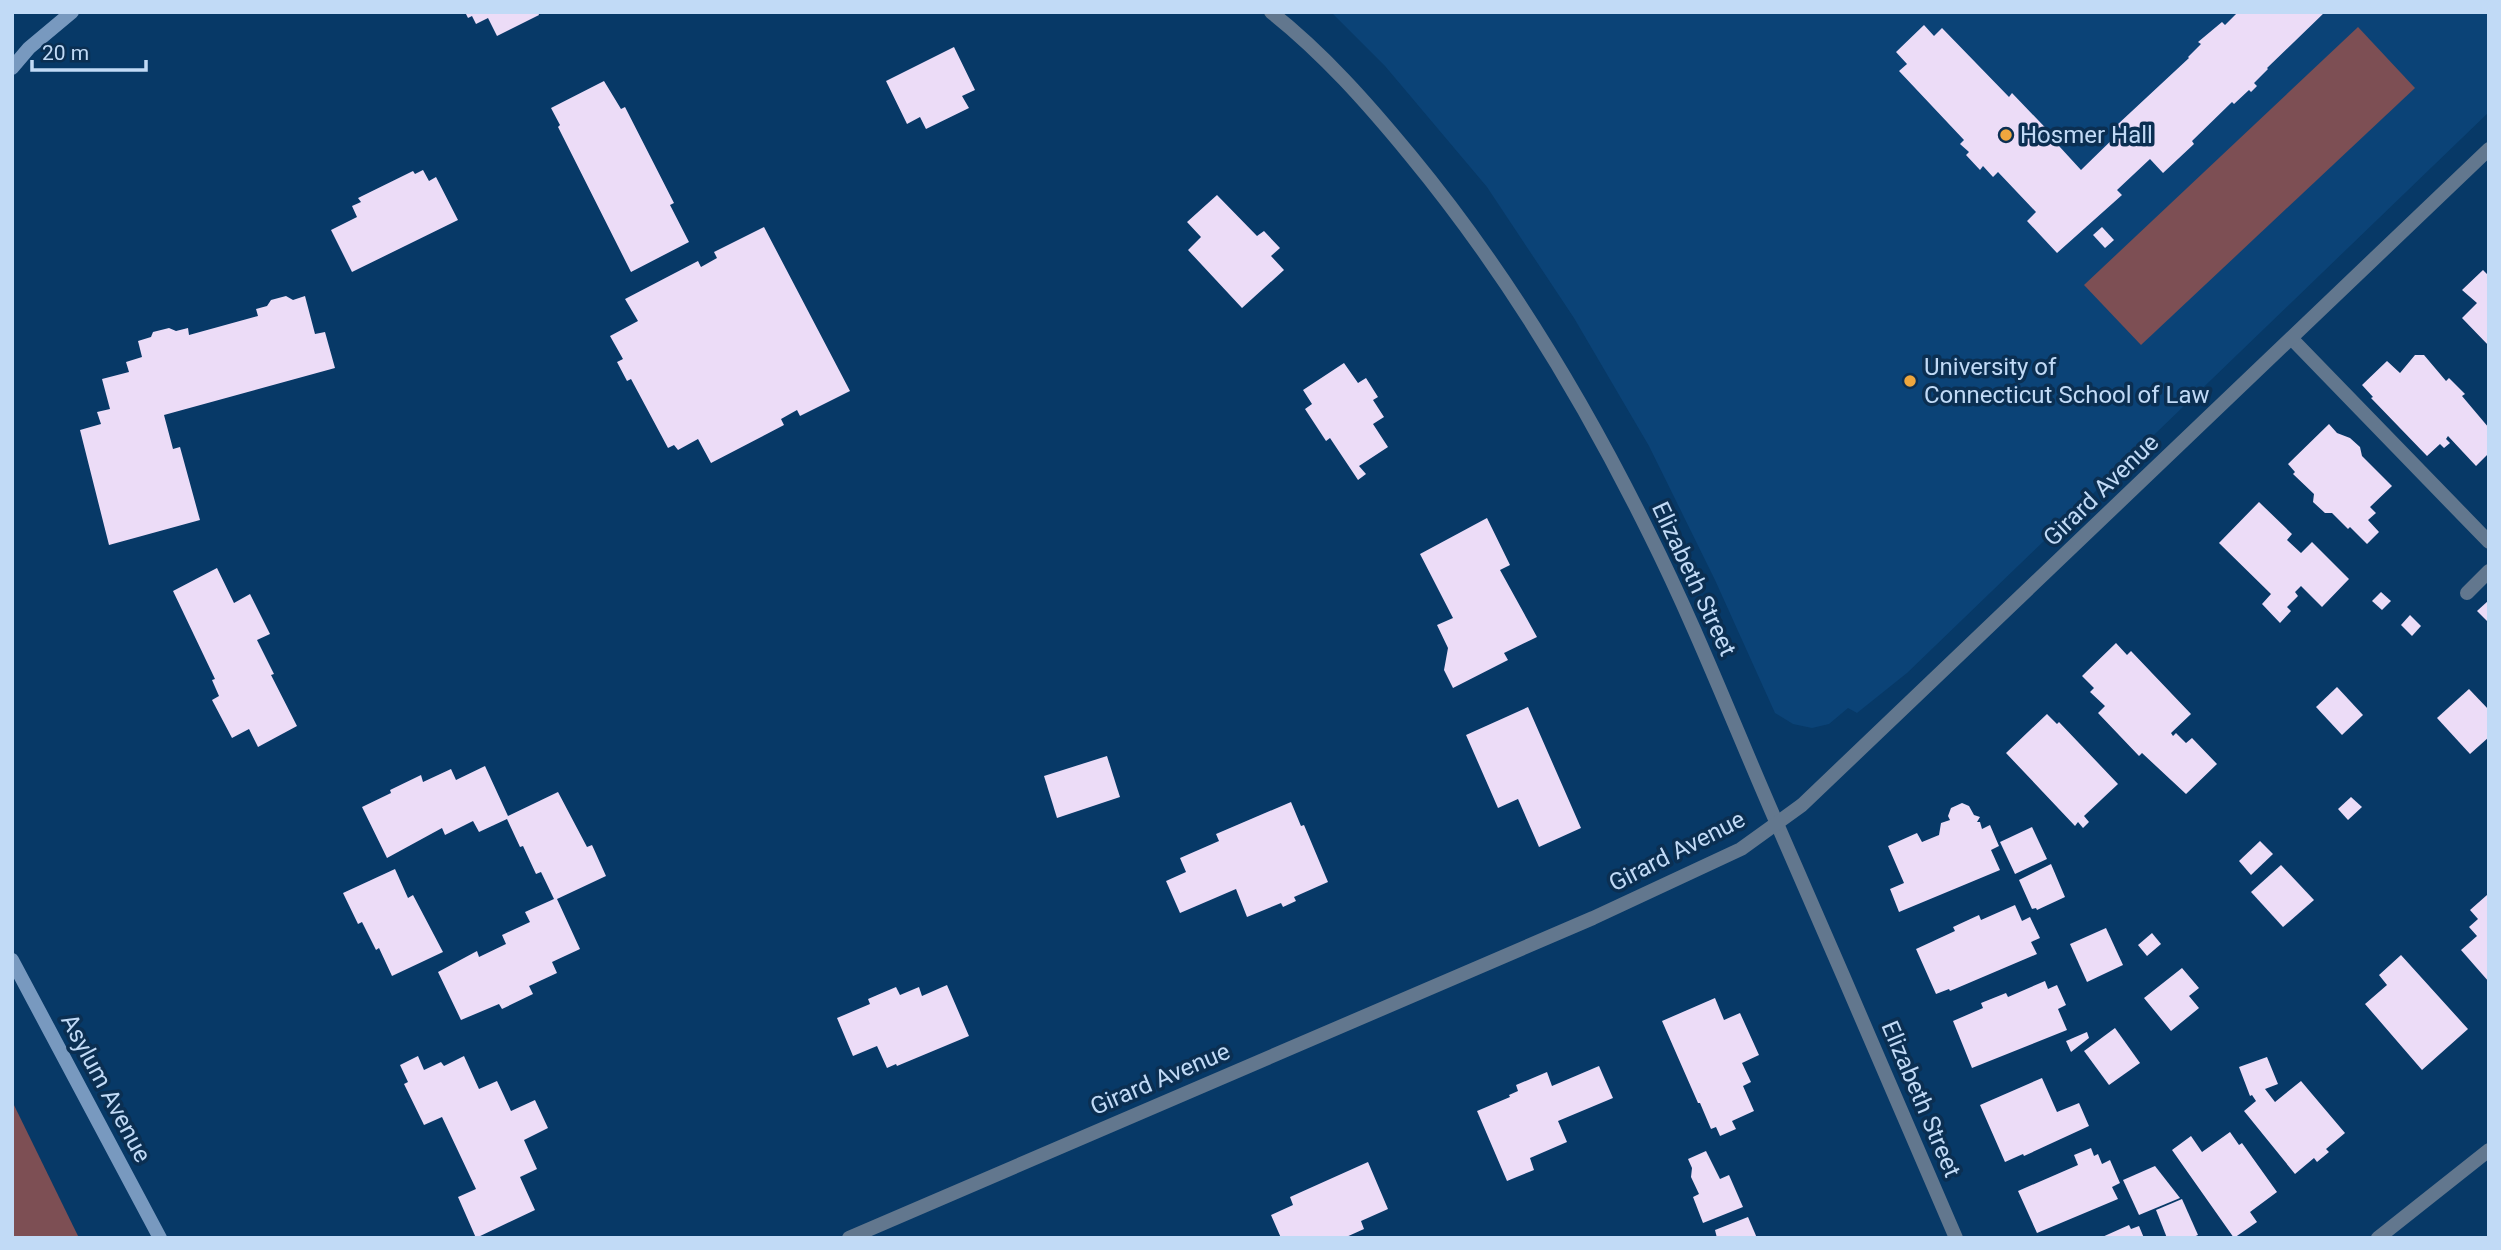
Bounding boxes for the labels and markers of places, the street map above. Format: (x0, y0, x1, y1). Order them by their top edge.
place label: Hosmer Hall (2020, 121, 2153, 149)
marker: Hosmer Hall (1998, 127, 2014, 143)
place label: University of Connecticut School of Law (1924, 353, 2210, 409)
marker: University of Connecticut School of Law (1902, 373, 1918, 389)

